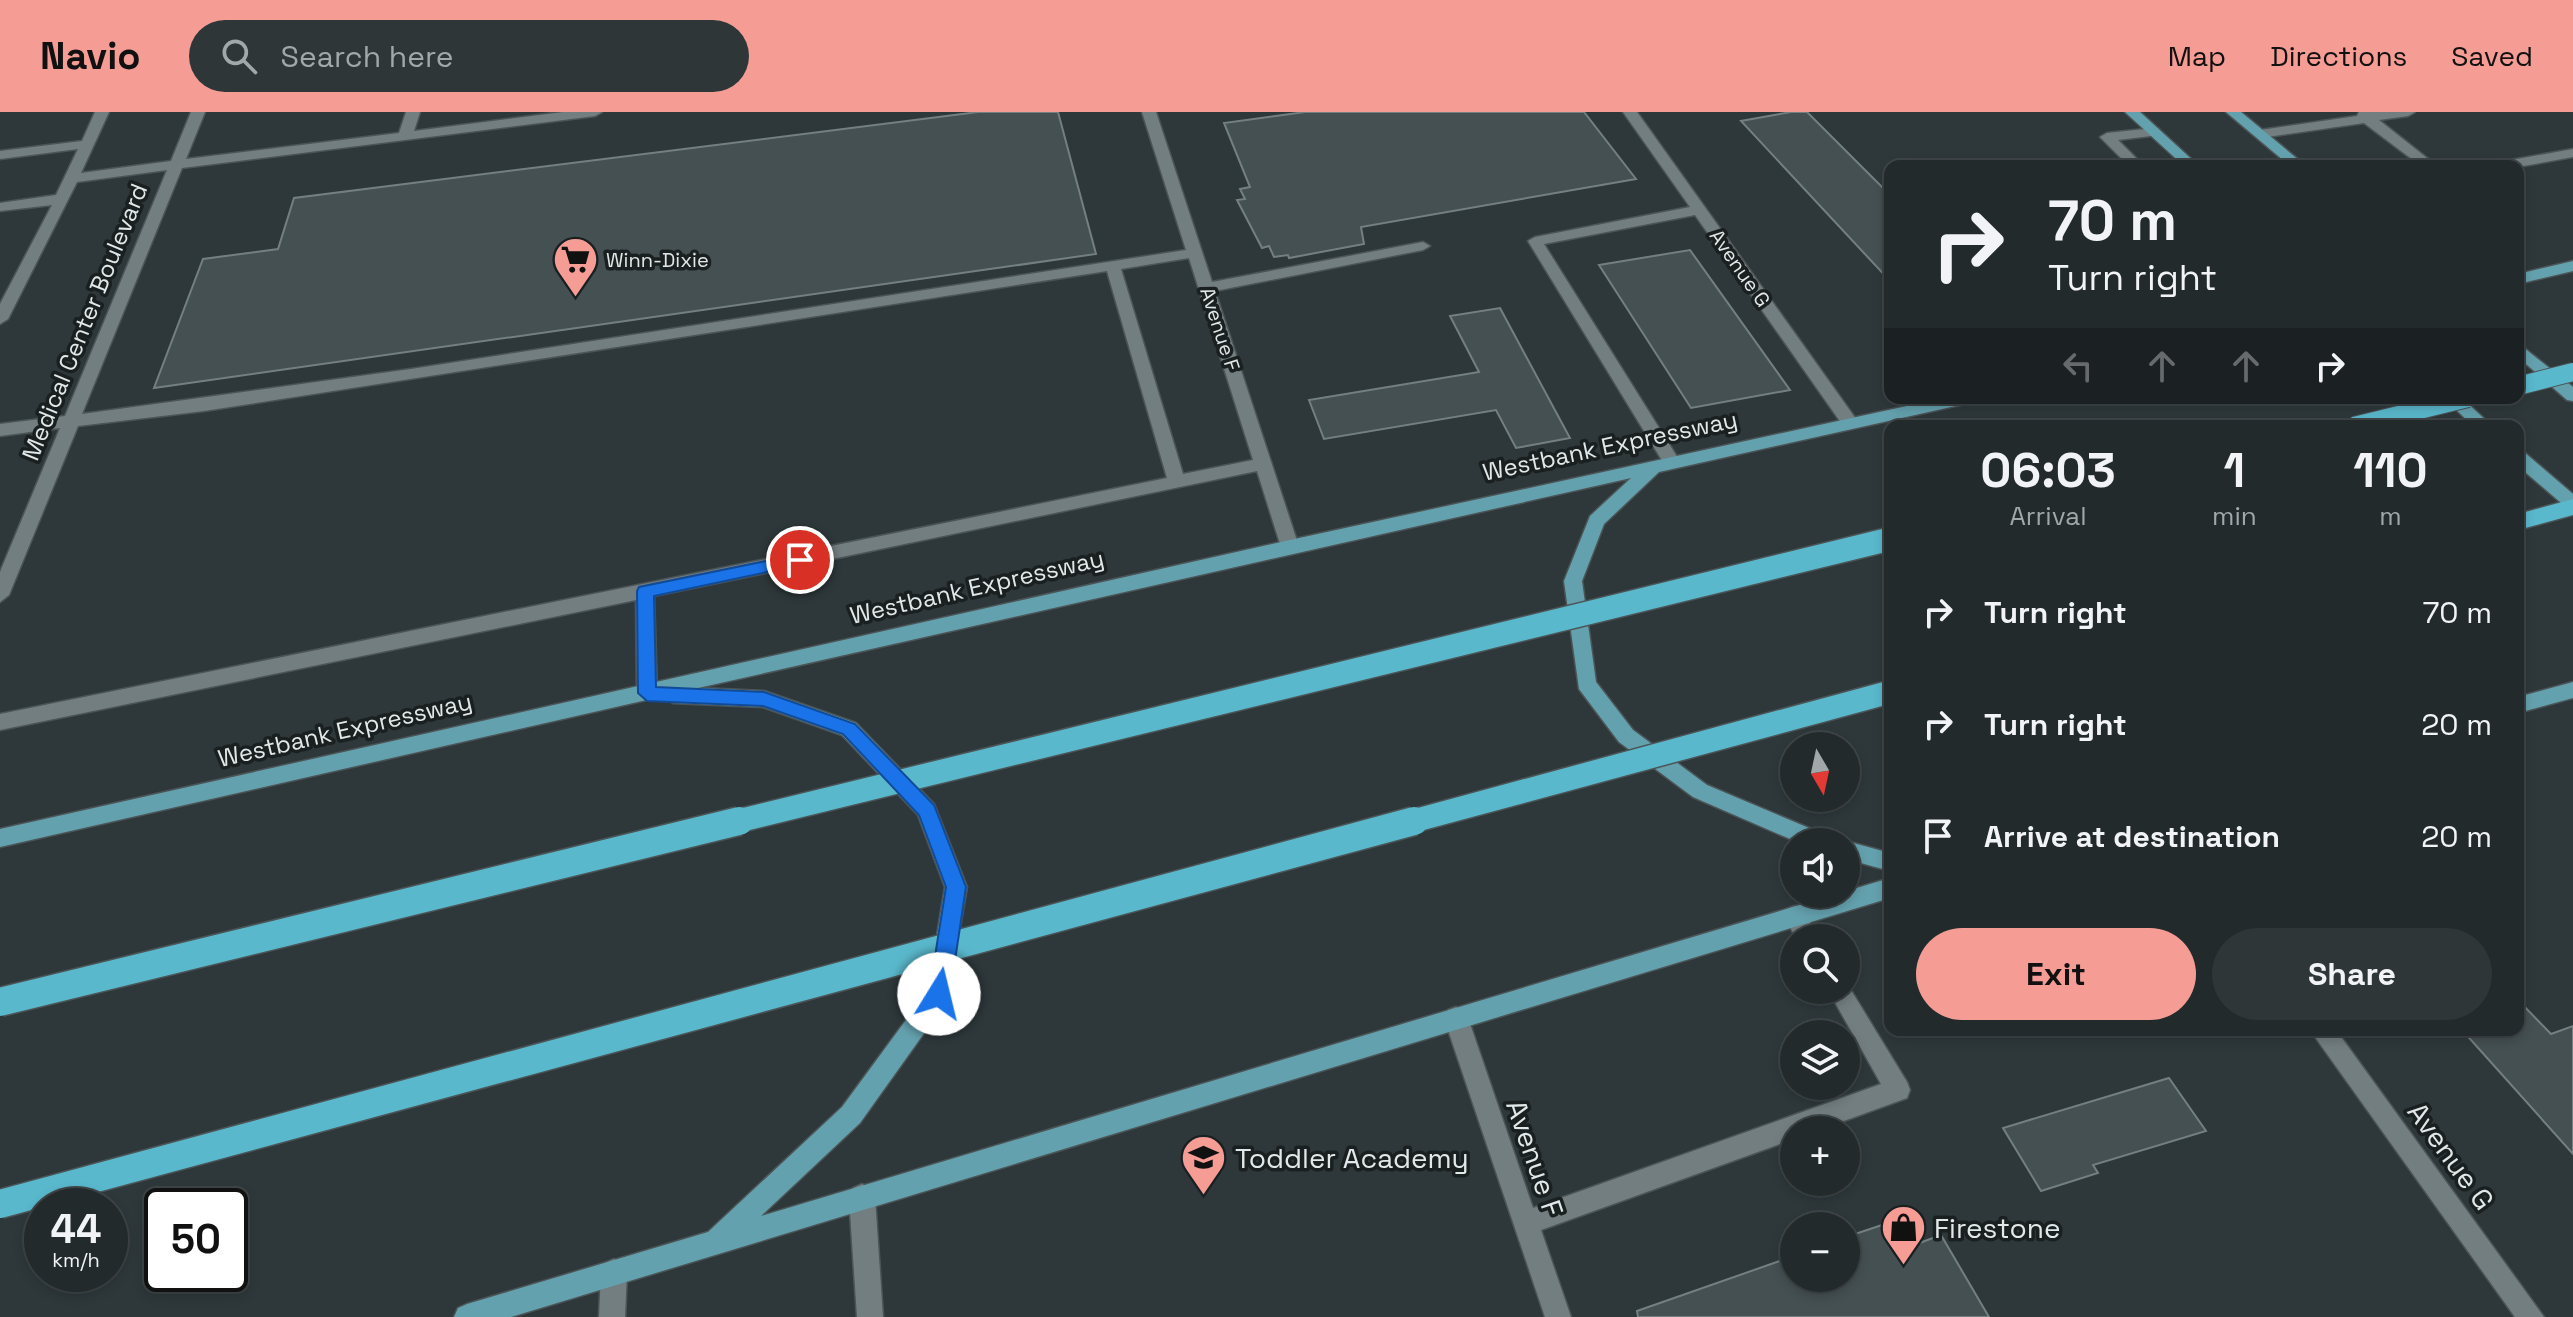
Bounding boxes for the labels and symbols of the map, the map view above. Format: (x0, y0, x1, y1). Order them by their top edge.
street label: Medical Center Boulevard (15, 179, 154, 465)
street label: Avenue G (1704, 224, 1776, 312)
supermarket icon: Winn-Dixie (551, 236, 599, 299)
place label: Winn-Dixie (606, 247, 709, 273)
street label: Avenue F (1194, 284, 1246, 374)
street label: Westbank Expressway (1480, 403, 1740, 488)
pin (766, 526, 834, 594)
street label: Westbank Expressway (847, 542, 1107, 631)
street label: Westbank Expressway (215, 685, 475, 774)
north arrow (1780, 732, 1860, 812)
position arrow (897, 952, 981, 1036)
street label: Avenue F (1498, 1095, 1572, 1221)
street label: Avenue G (2400, 1095, 2502, 1217)
school or university icon: Toddler Academy (1180, 1134, 1228, 1197)
place label: Toddler Academy (1235, 1140, 1469, 1176)
speed limit sign: 50 (144, 1188, 248, 1292)
shop icon: Firestone (1879, 1204, 1927, 1267)
place label: Firestone (1934, 1210, 2060, 1246)

